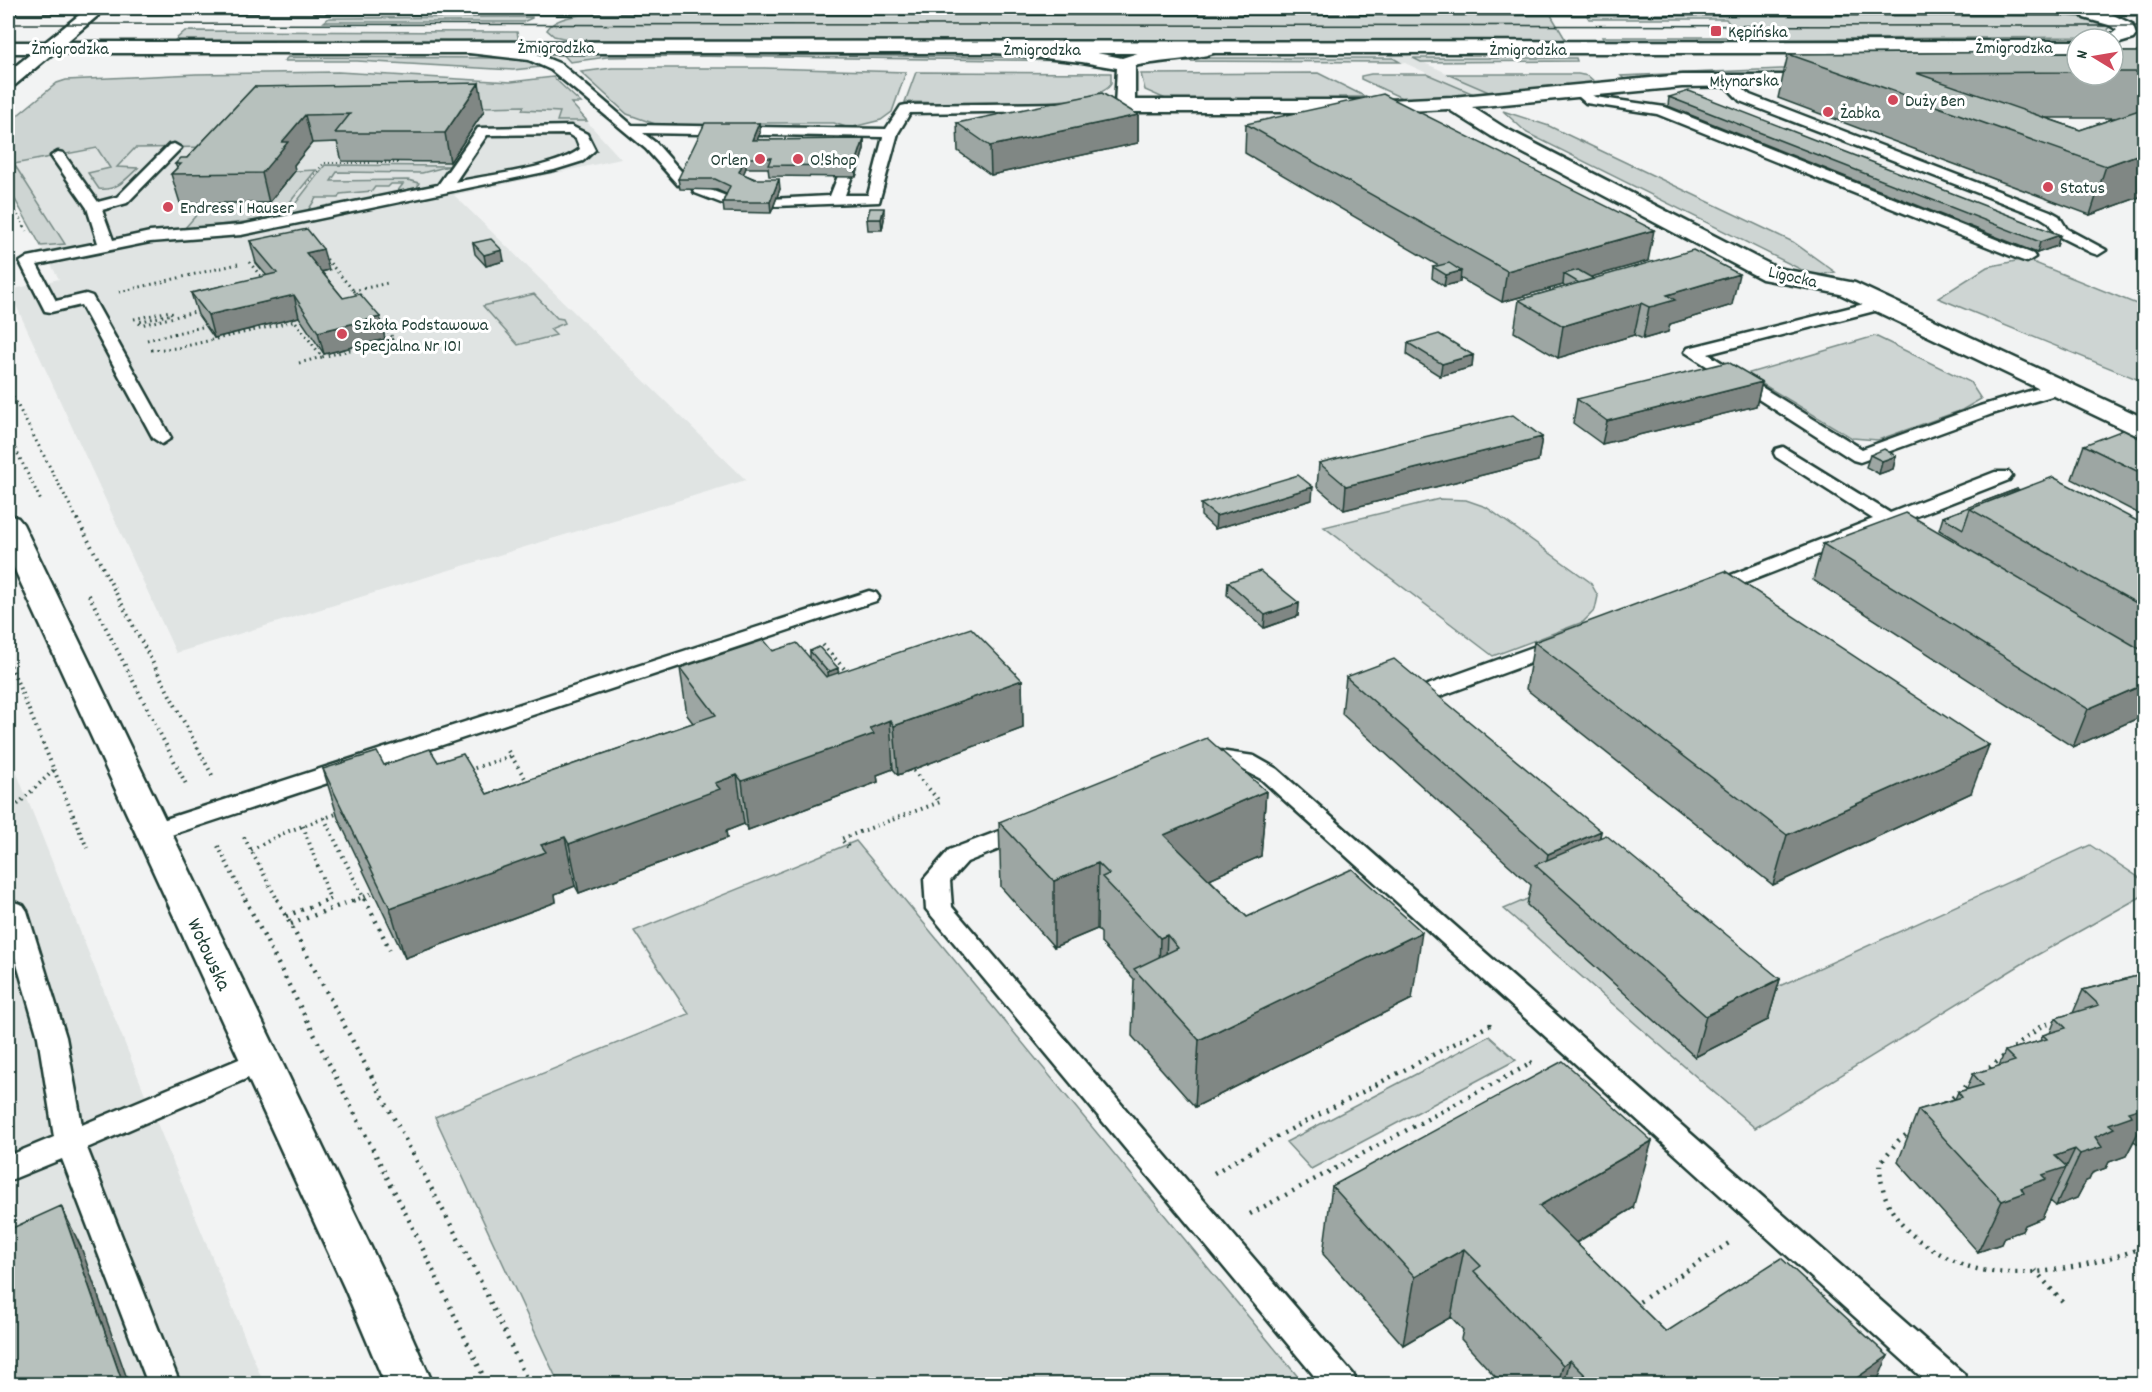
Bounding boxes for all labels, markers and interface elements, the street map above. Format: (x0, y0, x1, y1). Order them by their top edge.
place label: Kępińska (1728, 21, 1788, 46)
marker: Kępińska (1709, 24, 1723, 38)
north arrow (2065, 27, 2125, 87)
street label: Żmigrodzka (517, 37, 595, 62)
street label: Żmigrodzka (1975, 37, 2053, 62)
street label: Żmigrodzka (31, 38, 109, 63)
street label: Żmigrodzka (1003, 39, 1081, 64)
street label: Żmigrodzka (1489, 39, 1567, 64)
text: N (2071, 48, 2095, 61)
street label: Młynarska (1709, 69, 1779, 96)
place label: Duży Ben (1905, 90, 1965, 115)
marker: Duży Ben (1886, 93, 1900, 107)
place label: Żabka (1840, 102, 1881, 127)
marker: Żabka (1821, 105, 1835, 119)
place label: Orlen (710, 149, 748, 174)
place label: O!Shop (810, 149, 857, 174)
marker: Orlen (753, 152, 767, 166)
marker: O!Shop (791, 152, 805, 166)
place label: Status (2060, 177, 2105, 202)
marker: Status (2041, 180, 2055, 194)
place label: Endress i Hauser (180, 197, 294, 222)
marker: Endress i Hauser (161, 200, 175, 214)
street label: Ligocka (1765, 261, 1820, 296)
place label: Szkoła Podstawowa Specjalna Nr 101 (354, 314, 489, 360)
marker: Szkoła Podstawowa Specjalna Nr 101 (335, 327, 349, 341)
street label: Wołowska (177, 914, 238, 997)

